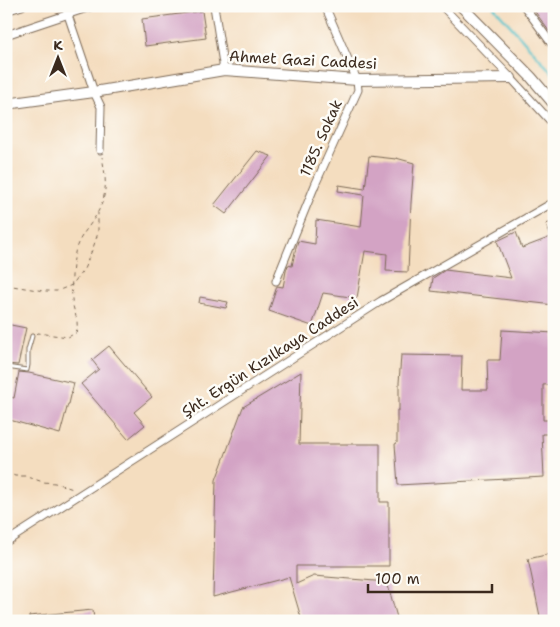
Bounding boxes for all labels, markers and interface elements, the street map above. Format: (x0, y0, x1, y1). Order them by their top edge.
north arrow (32, 32, 82, 82)
text: K (53, 36, 63, 54)
street label: Ahmet Gazi Caddesi (229, 46, 377, 74)
street label: 1185. Sokak (295, 96, 347, 180)
street label: Şht. Ergün Kızılkaya Caddesi (178, 292, 362, 422)
scale bar (368, 562, 491, 594)
text: 100 m (375, 569, 420, 589)

